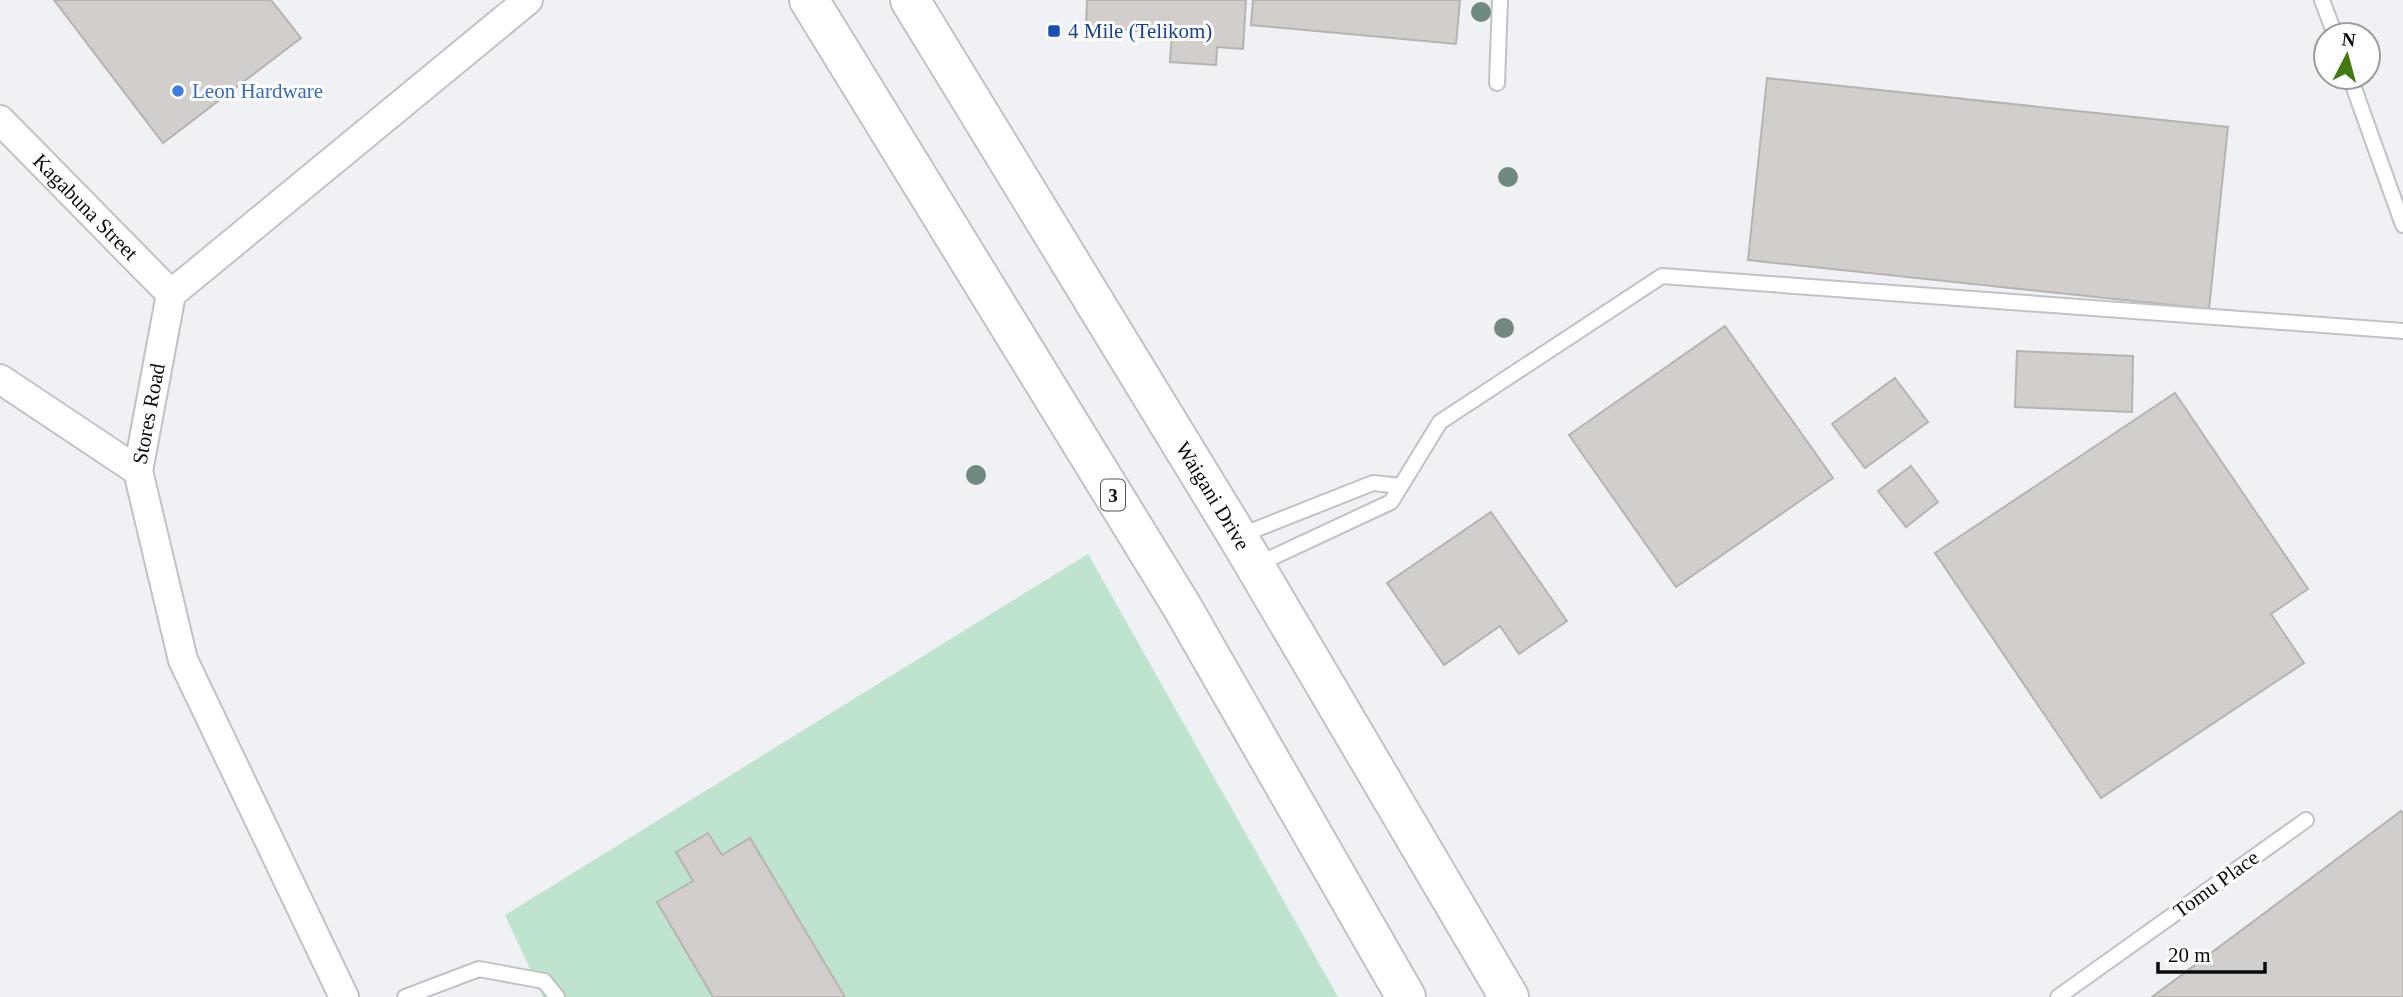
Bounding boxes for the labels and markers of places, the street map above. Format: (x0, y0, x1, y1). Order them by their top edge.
place label: 4 Mile (Telikom) (1068, 19, 1212, 43)
marker: 4 Mile (Telikom) (1046, 23, 1062, 39)
place label: Leon Hardware (192, 79, 323, 103)
marker: Leon Hardware (170, 83, 186, 99)

